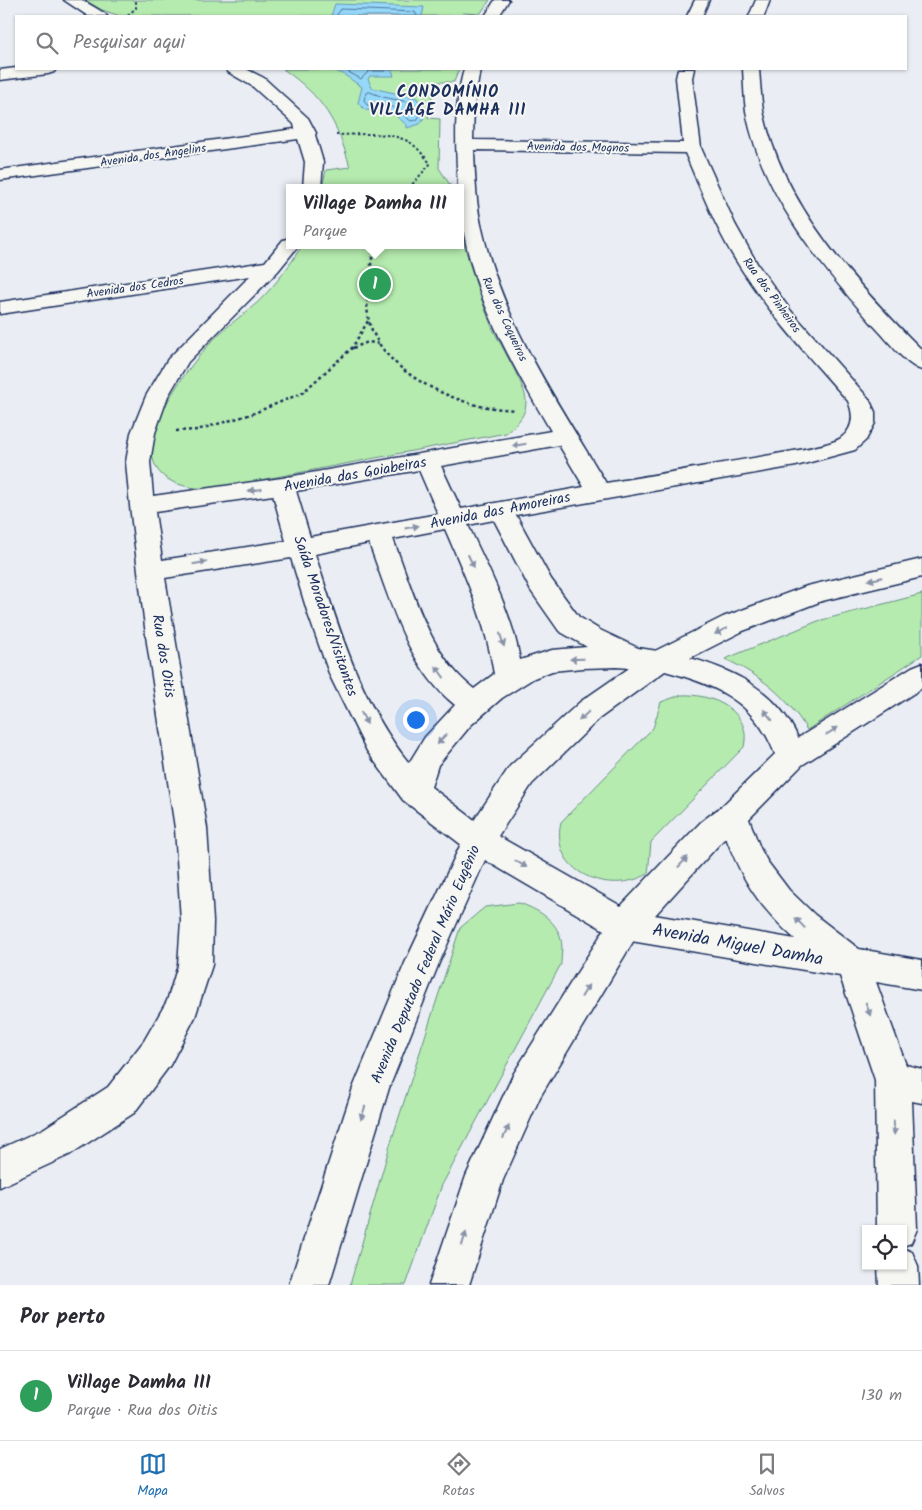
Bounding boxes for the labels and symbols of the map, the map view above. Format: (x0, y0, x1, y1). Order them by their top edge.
district label: CONDOMÍNIO VILLAGE DAMHA III (370, 80, 526, 123)
street label: Avenida dos Mognos (527, 137, 629, 158)
street label: Avenida dos Angelins (99, 139, 207, 172)
street label: Rua dos Pinheiros (738, 253, 806, 337)
pin: 1 (359, 265, 391, 303)
street label: Avenida dos Cedros (85, 271, 185, 304)
street label: Rua dos Coqueiros (477, 274, 532, 365)
one-way arrow (510, 441, 526, 449)
street label: Avenida das Goiabeiras (282, 451, 429, 499)
street label: Avenida das Amoreiras (428, 485, 573, 536)
one-way arrow (247, 486, 263, 494)
one-way arrow (404, 522, 420, 530)
street label: Saída Moradores/Visitantes (286, 533, 364, 701)
one-way arrow (467, 554, 475, 568)
one-way arrow (192, 559, 208, 567)
one-way arrow (867, 575, 882, 583)
street label: Rua dos Oitis (145, 613, 182, 700)
one-way arrow (714, 627, 728, 635)
one-way arrow (499, 632, 507, 647)
one-way arrow (569, 655, 585, 663)
one-way arrow (435, 665, 445, 679)
your location (403, 707, 429, 733)
one-way arrow (762, 709, 773, 722)
one-way arrow (578, 710, 590, 722)
one-way arrow (360, 711, 368, 726)
one-way arrow (825, 726, 838, 736)
one-way arrow (436, 732, 448, 744)
street label: Avenida Deputado Federal Mário Eugênio (365, 841, 487, 1087)
one-way arrow (677, 857, 689, 869)
one-way arrow (514, 860, 527, 869)
street label: Avenida Miguel Damha (650, 916, 825, 975)
one-way arrow (794, 917, 806, 929)
one-way arrow (580, 984, 589, 997)
one-way arrow (864, 1002, 872, 1017)
one-way arrow (359, 1106, 367, 1121)
one-way arrow (890, 1121, 898, 1137)
one-way arrow (502, 1125, 510, 1139)
one-way arrow (461, 1231, 469, 1246)

